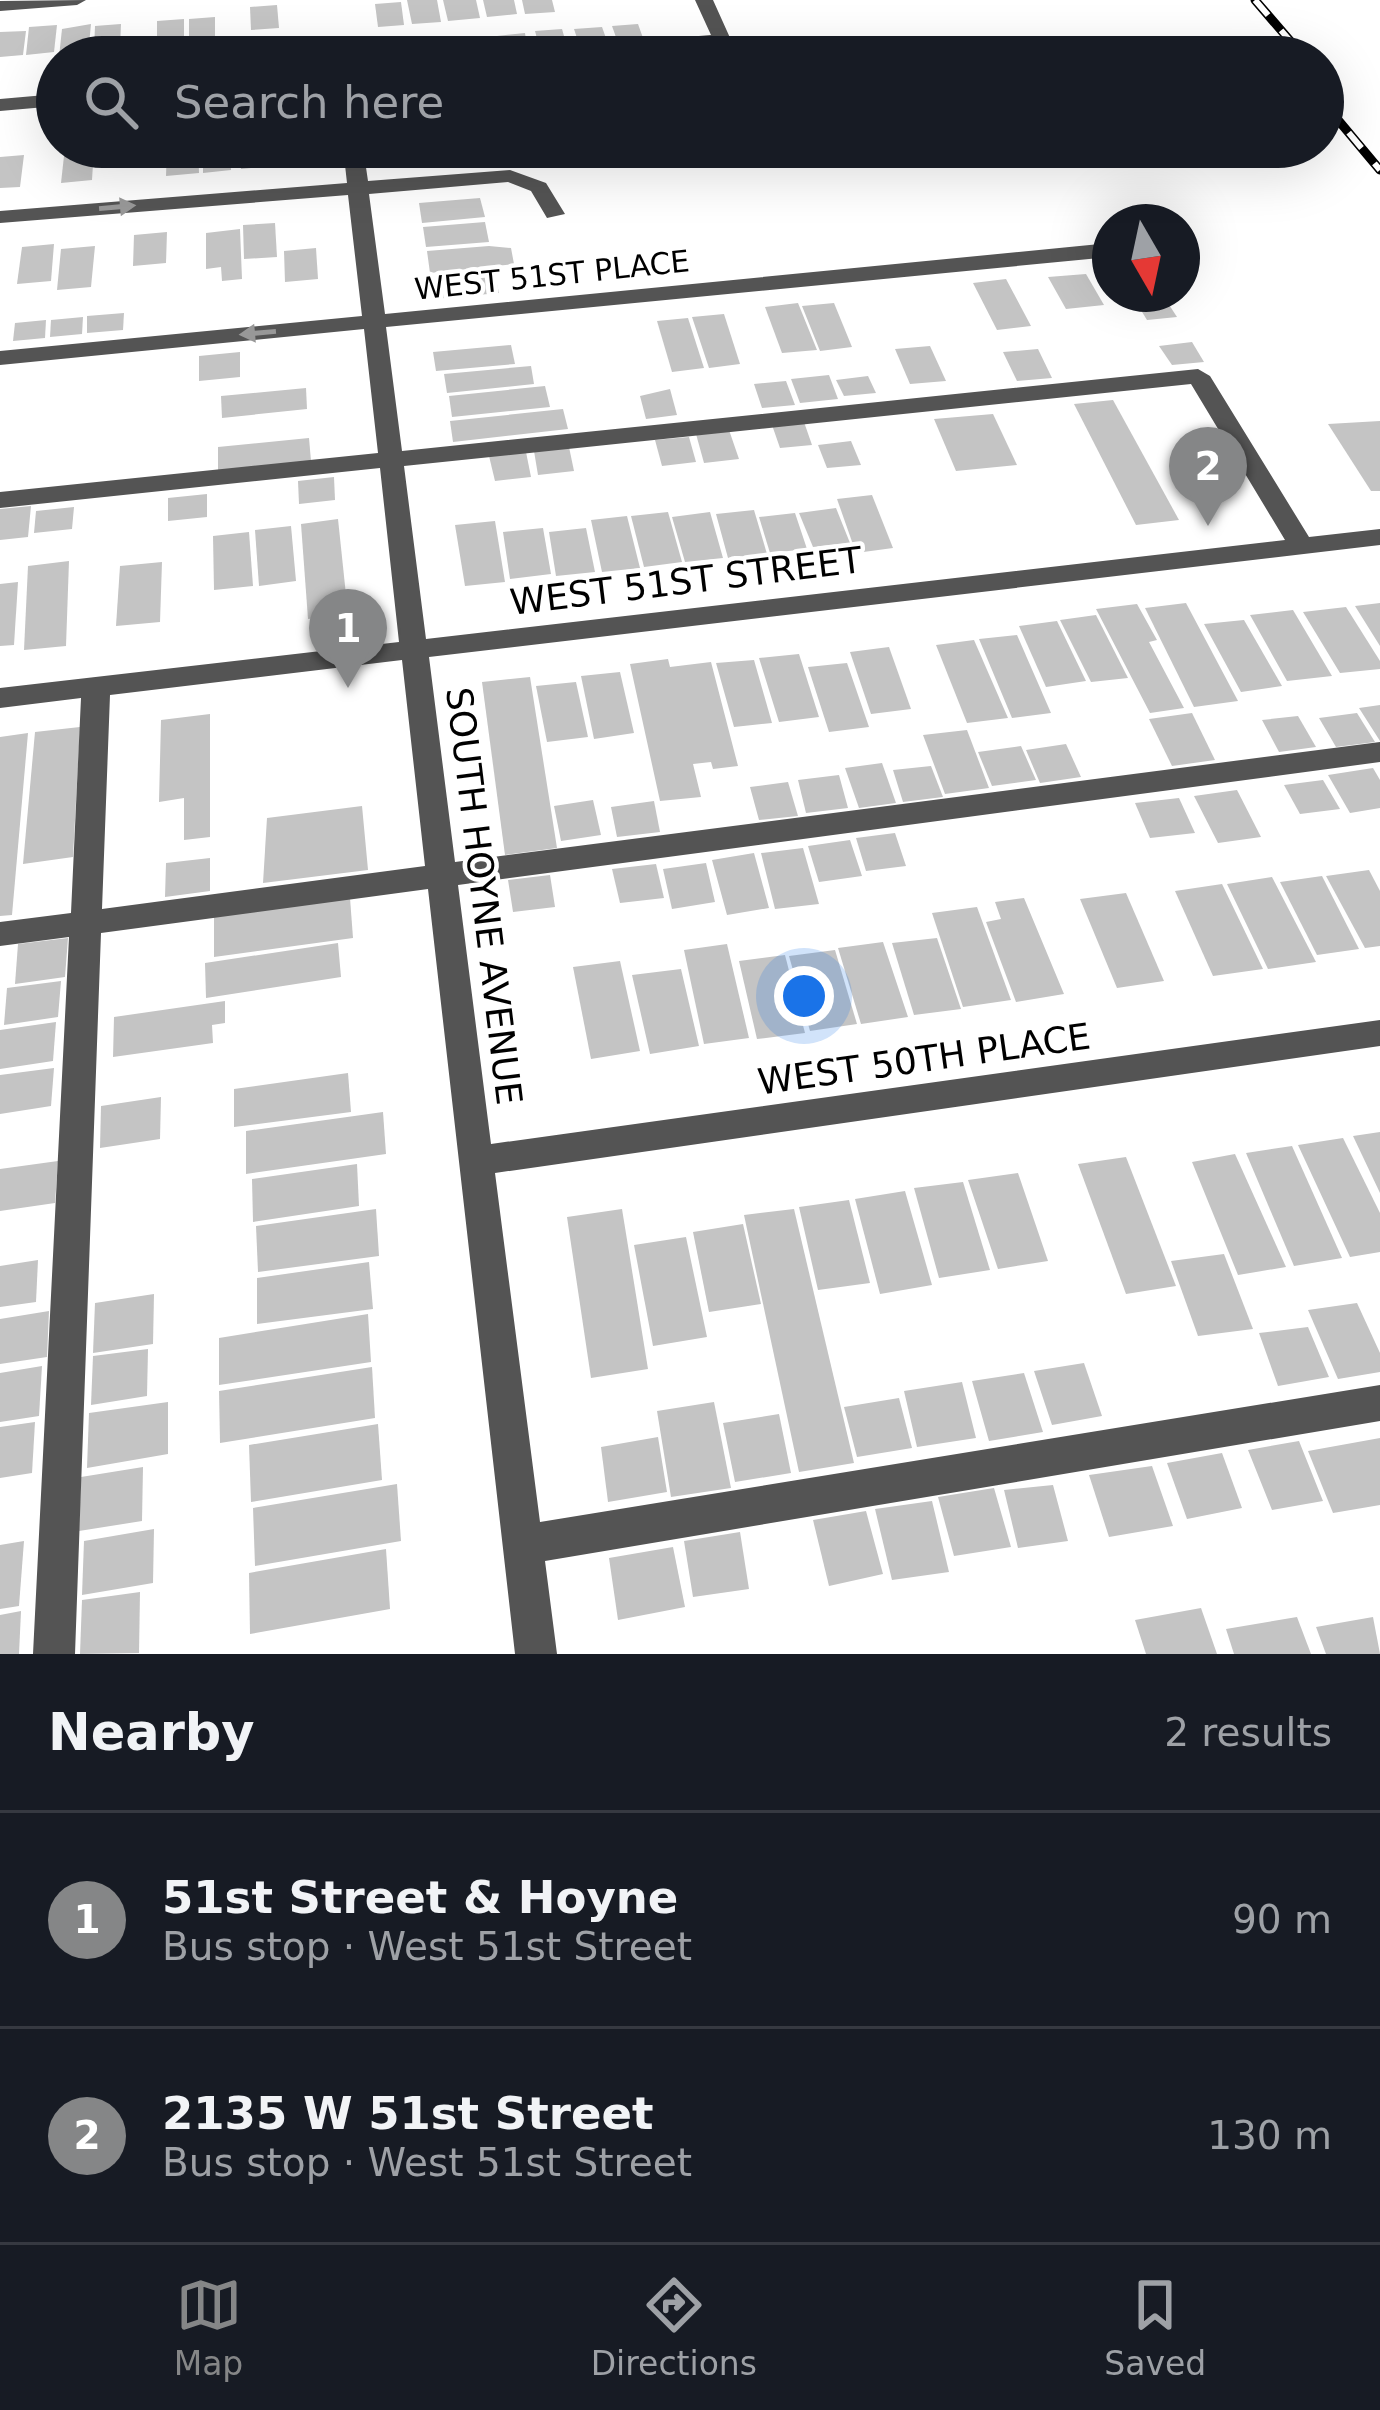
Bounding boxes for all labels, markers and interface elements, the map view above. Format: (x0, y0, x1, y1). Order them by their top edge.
search box (36, 36, 1344, 168)
icon: search (78, 69, 144, 135)
text: Search here (174, 76, 444, 129)
one-way arrow (98, 197, 136, 216)
north arrow (1092, 204, 1200, 312)
street label: WEST 51ST PLACE (413, 243, 691, 307)
one-way arrow (239, 324, 276, 343)
pin: 2 (1169, 427, 1247, 526)
street label: WEST 51ST STREET (508, 539, 865, 623)
pin: 1 (309, 589, 387, 688)
street label: SOUTH HOYNE AVENUE (438, 685, 530, 1107)
your location (774, 966, 834, 1026)
street label: WEST 50TH PLACE (755, 1015, 1093, 1103)
text: Nearby (48, 1703, 255, 1762)
text: 2 results (1164, 1710, 1332, 1755)
text: 51st Street & Hoyne (162, 1871, 678, 1924)
text: 1 (73, 1897, 101, 1942)
text: 90 m (1232, 1897, 1332, 1942)
text: Bus stop · West 51st Street (162, 1924, 692, 1969)
text: 2135 W 51st Street (162, 2087, 653, 2140)
text: 2 (73, 2113, 101, 2158)
text: 130 m (1207, 2113, 1332, 2158)
text: Bus stop · West 51st Street (162, 2140, 692, 2185)
tab: Map (174, 2272, 243, 2383)
tab: Directions (591, 2272, 757, 2383)
tab: Saved (1104, 2272, 1206, 2383)

